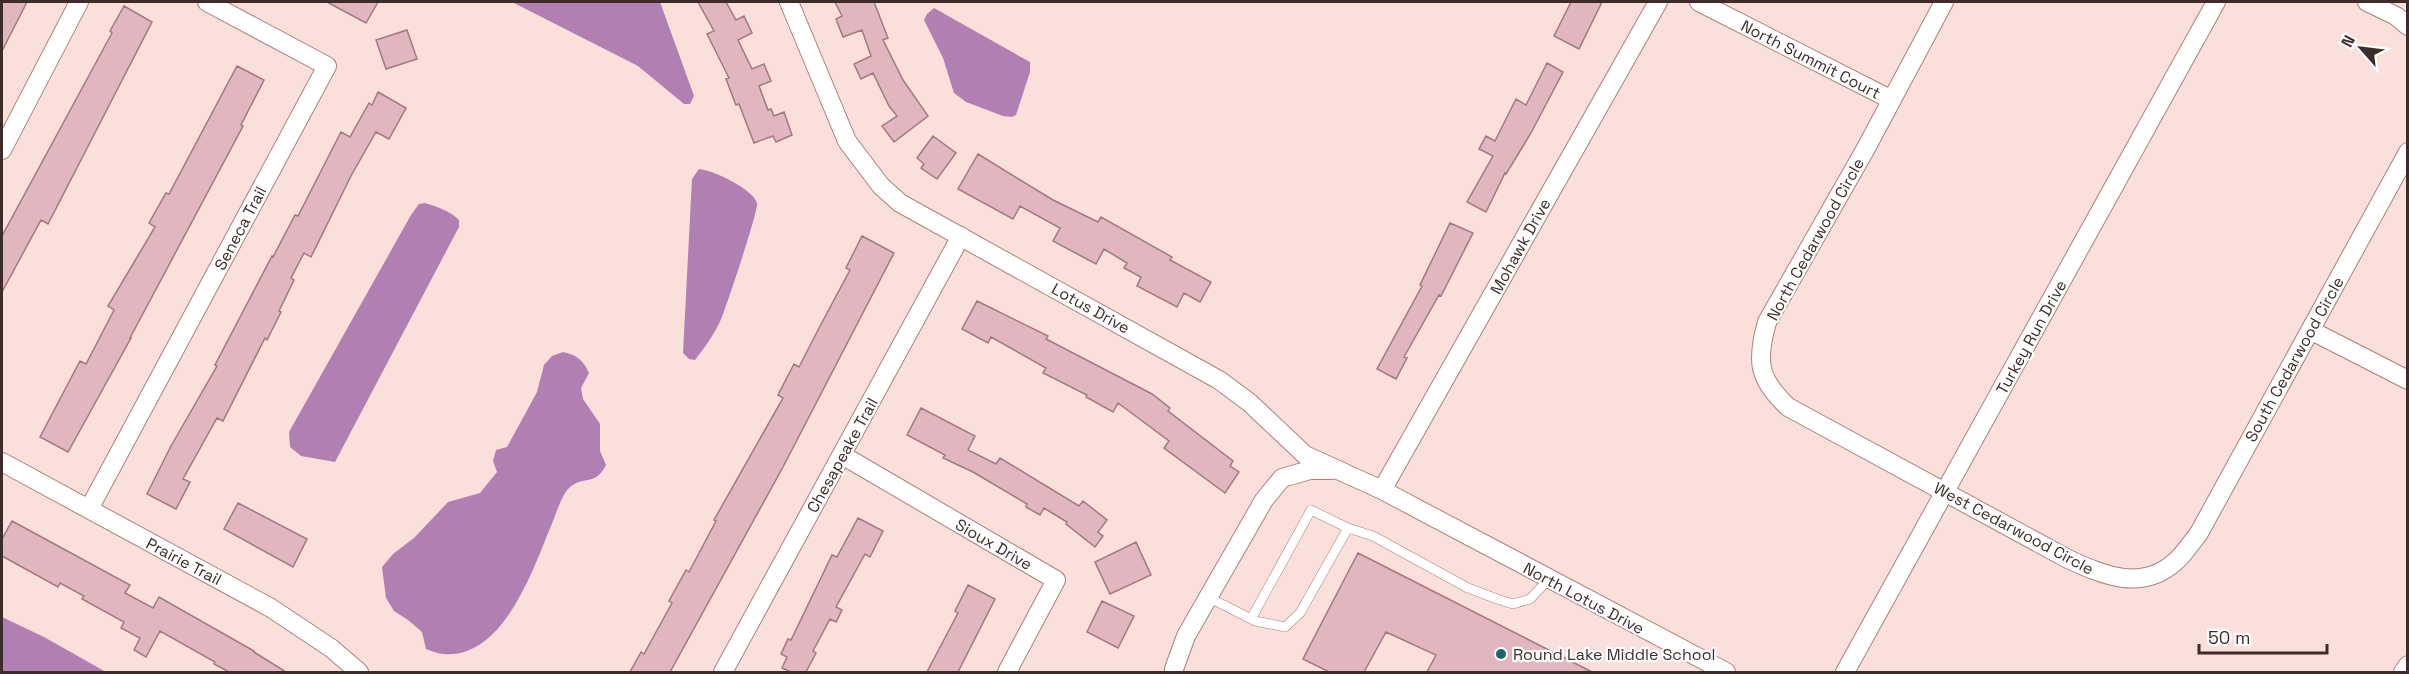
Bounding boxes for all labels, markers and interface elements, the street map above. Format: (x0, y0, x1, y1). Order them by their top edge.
street label: North Summit Court (1738, 15, 1884, 104)
north arrow (2331, 18, 2391, 78)
text: N (2336, 32, 2360, 51)
street label: North Cedarwood Circle (1762, 154, 1869, 324)
street label: Seneca Trail (210, 183, 271, 274)
street label: Mohawk Drive (1485, 195, 1555, 298)
street label: South Cedarwood Circle (2240, 273, 2349, 446)
street label: Turkey Run Drive (1991, 276, 2072, 398)
street label: Lotus Drive (1048, 278, 1134, 339)
street label: Chesapeake Trail (802, 394, 883, 517)
street label: West Cedarwood Circle (1930, 477, 2097, 579)
street label: Sioux Drive (952, 514, 1036, 575)
street label: Prairie Trail (142, 533, 225, 590)
street label: North Lotus Drive (1520, 558, 1648, 639)
scale bar (2199, 617, 2326, 655)
text: 50 m (2208, 626, 2250, 649)
place label: Round Lake Middle School (1513, 644, 1715, 665)
marker: Round Lake Middle School (1494, 647, 1508, 661)

